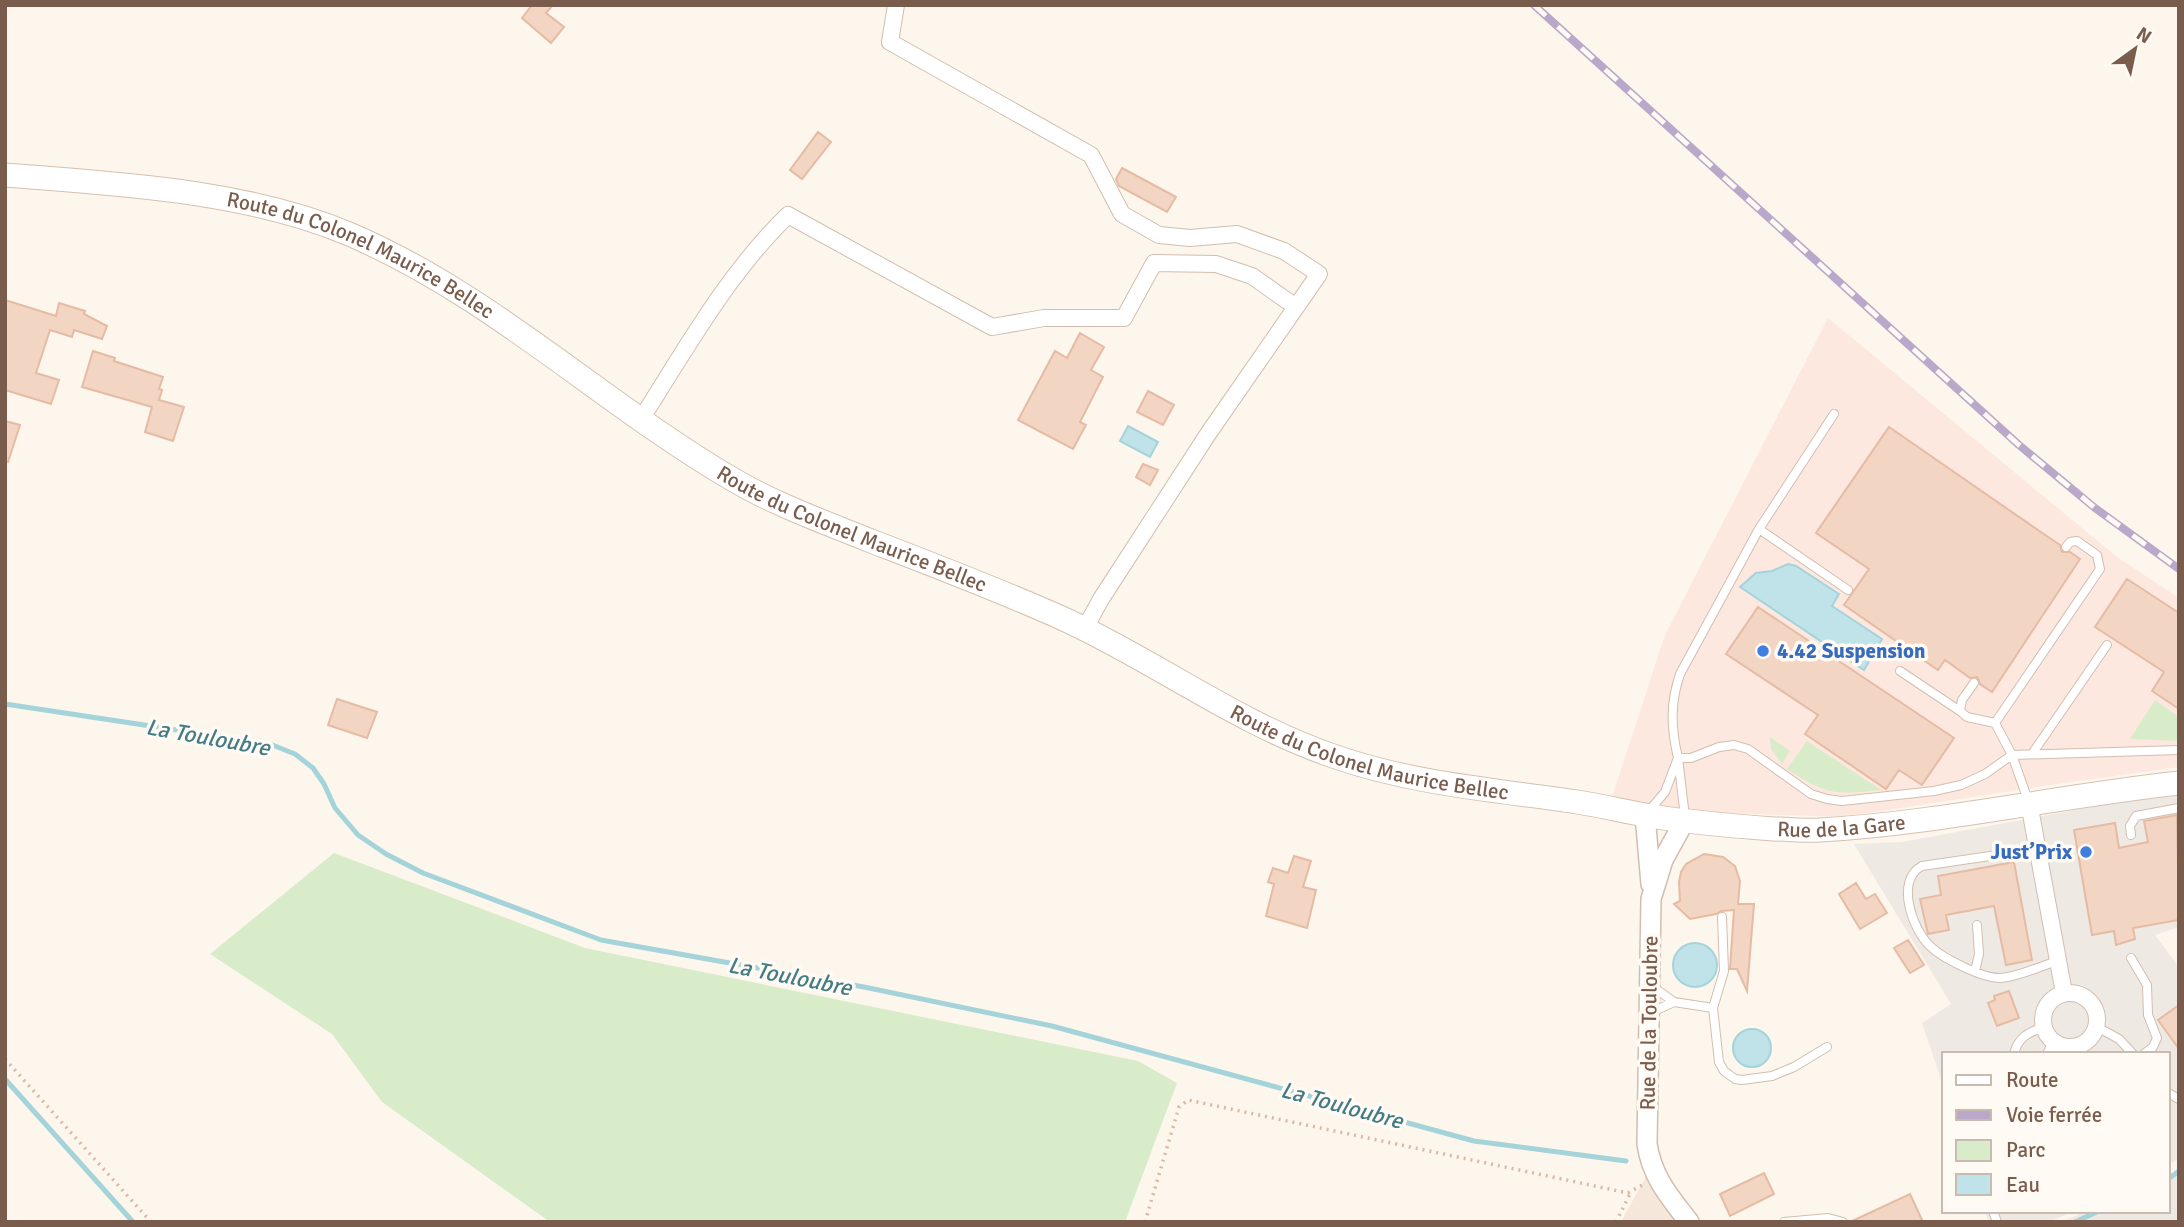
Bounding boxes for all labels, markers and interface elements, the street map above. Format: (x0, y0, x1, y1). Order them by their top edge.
north arrow (2100, 14, 2170, 84)
text: N (2132, 22, 2156, 49)
street label: Route du Colonel Maurice Bellec (225, 186, 499, 325)
street label: Route du Colonel Maurice Bellec (712, 460, 991, 598)
place label: 4.42 Suspension (1777, 638, 1926, 664)
marker: 4.42 Suspension (1755, 643, 1771, 659)
street label: Route du Colonel Maurice Bellec (1226, 699, 1510, 806)
water label: La Touloubre (144, 712, 274, 763)
street label: Rue de la Gare (1777, 809, 1907, 843)
place label: Just’Prix (1991, 839, 2073, 865)
marker: Just’Prix (2078, 844, 2094, 860)
street label: Rue de la Touloubre (1634, 935, 1664, 1111)
water label: La Touloubre (726, 950, 856, 1003)
legend (1942, 1052, 2170, 1213)
text: Route (2006, 1067, 2058, 1093)
water label: La Touloubre (1278, 1075, 1408, 1136)
text: Voie ferrée (2006, 1102, 2102, 1128)
text: Parc (2006, 1137, 2045, 1163)
text: Eau (2006, 1172, 2040, 1198)

